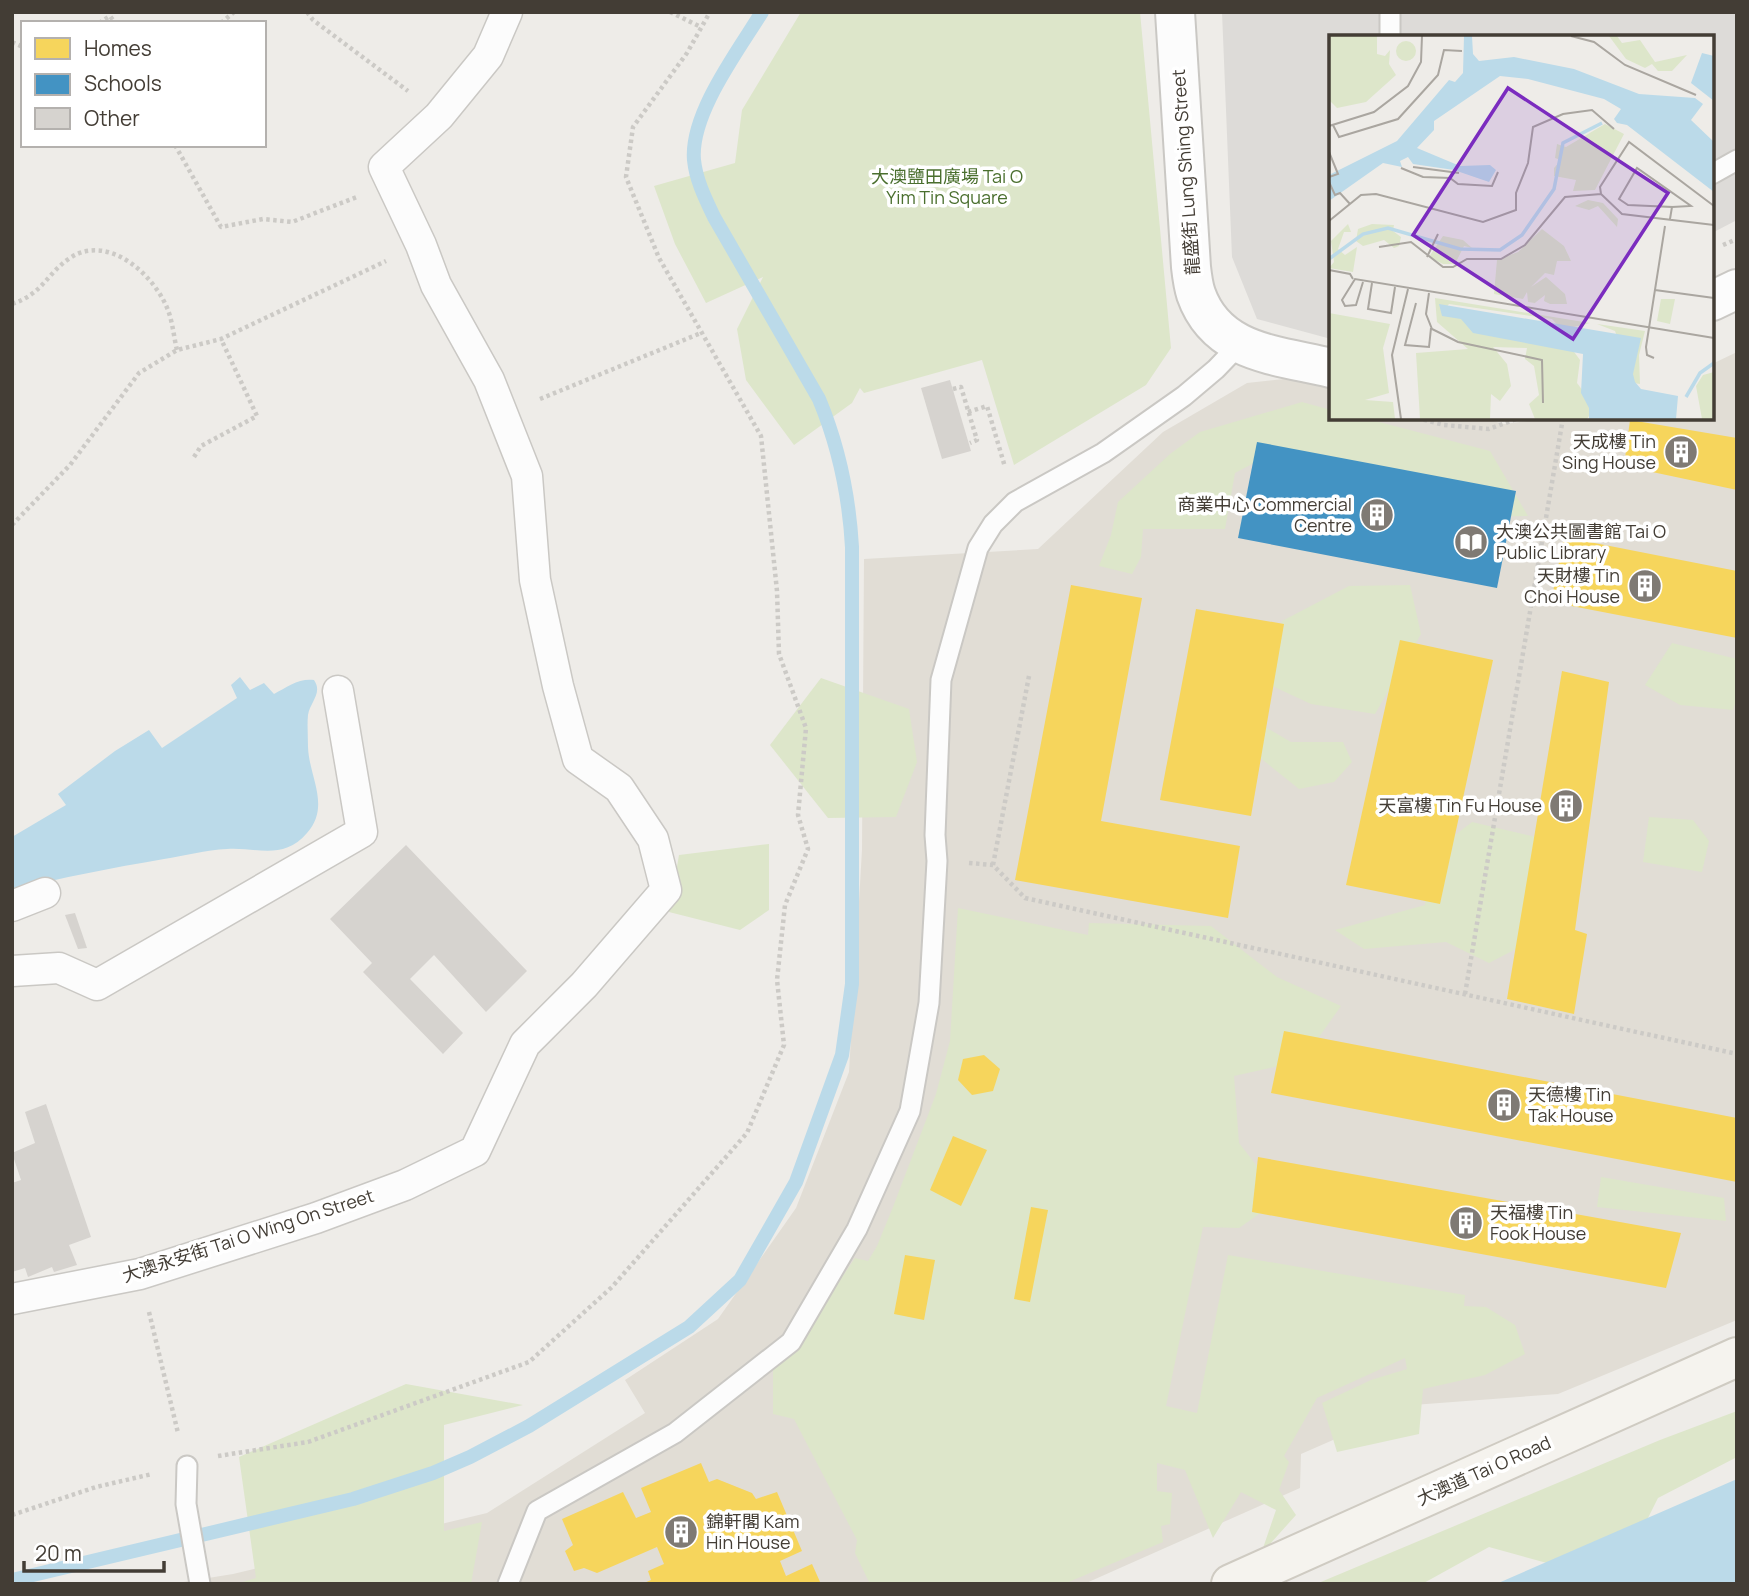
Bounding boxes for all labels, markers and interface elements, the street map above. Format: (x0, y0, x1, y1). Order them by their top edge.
legend (21, 21, 266, 147)
text: Homes (84, 34, 152, 62)
inset map (1329, 35, 1714, 420)
street label: 龍盛街 Lung Shing Street (1166, 68, 1204, 276)
text: Schools (84, 69, 162, 97)
text: Other (84, 104, 140, 132)
park label: 大澳鹽田廣場 Tai O Yim Tin Square (871, 164, 1023, 209)
place label: 天成樓 Tin Sing House (1562, 429, 1656, 474)
building icon: 天成樓 Tin Sing House (1662, 433, 1700, 471)
place label: 商業中心 Commercial Centre (1177, 492, 1352, 537)
building icon: 商業中心 Commercial Centre (1358, 496, 1396, 534)
place label: 大澳公共圖書館 Tai O Public Library (1496, 519, 1666, 564)
library icon: 大澳公共圖書館 Tai O Public Library (1452, 523, 1490, 561)
place label: 天財樓 Tin Choi House (1524, 563, 1620, 608)
building icon: 天財樓 Tin Choi House (1626, 567, 1664, 605)
building icon: 天富樓 Tin Fu House (1547, 787, 1585, 825)
place label: 天富樓 Tin Fu House (1378, 793, 1542, 817)
place label: 天德樓 Tin Tak House (1528, 1082, 1614, 1127)
building icon: 天德樓 Tin Tak House (1485, 1086, 1523, 1124)
street label: 大澳永安街 Tai O Wing On Street (119, 1183, 377, 1287)
place label: 天福樓 Tin Fook House (1490, 1200, 1586, 1245)
building icon: 天福樓 Tin Fook House (1447, 1204, 1485, 1242)
street label: 大澳道 Tai O Road (1413, 1430, 1554, 1510)
place label: 錦軒閣 Kam Hin House (706, 1509, 800, 1554)
building icon: 錦軒閣 Kam Hin House (662, 1513, 700, 1551)
scale bar (24, 1530, 164, 1574)
text: 20 m (35, 1539, 82, 1567)

